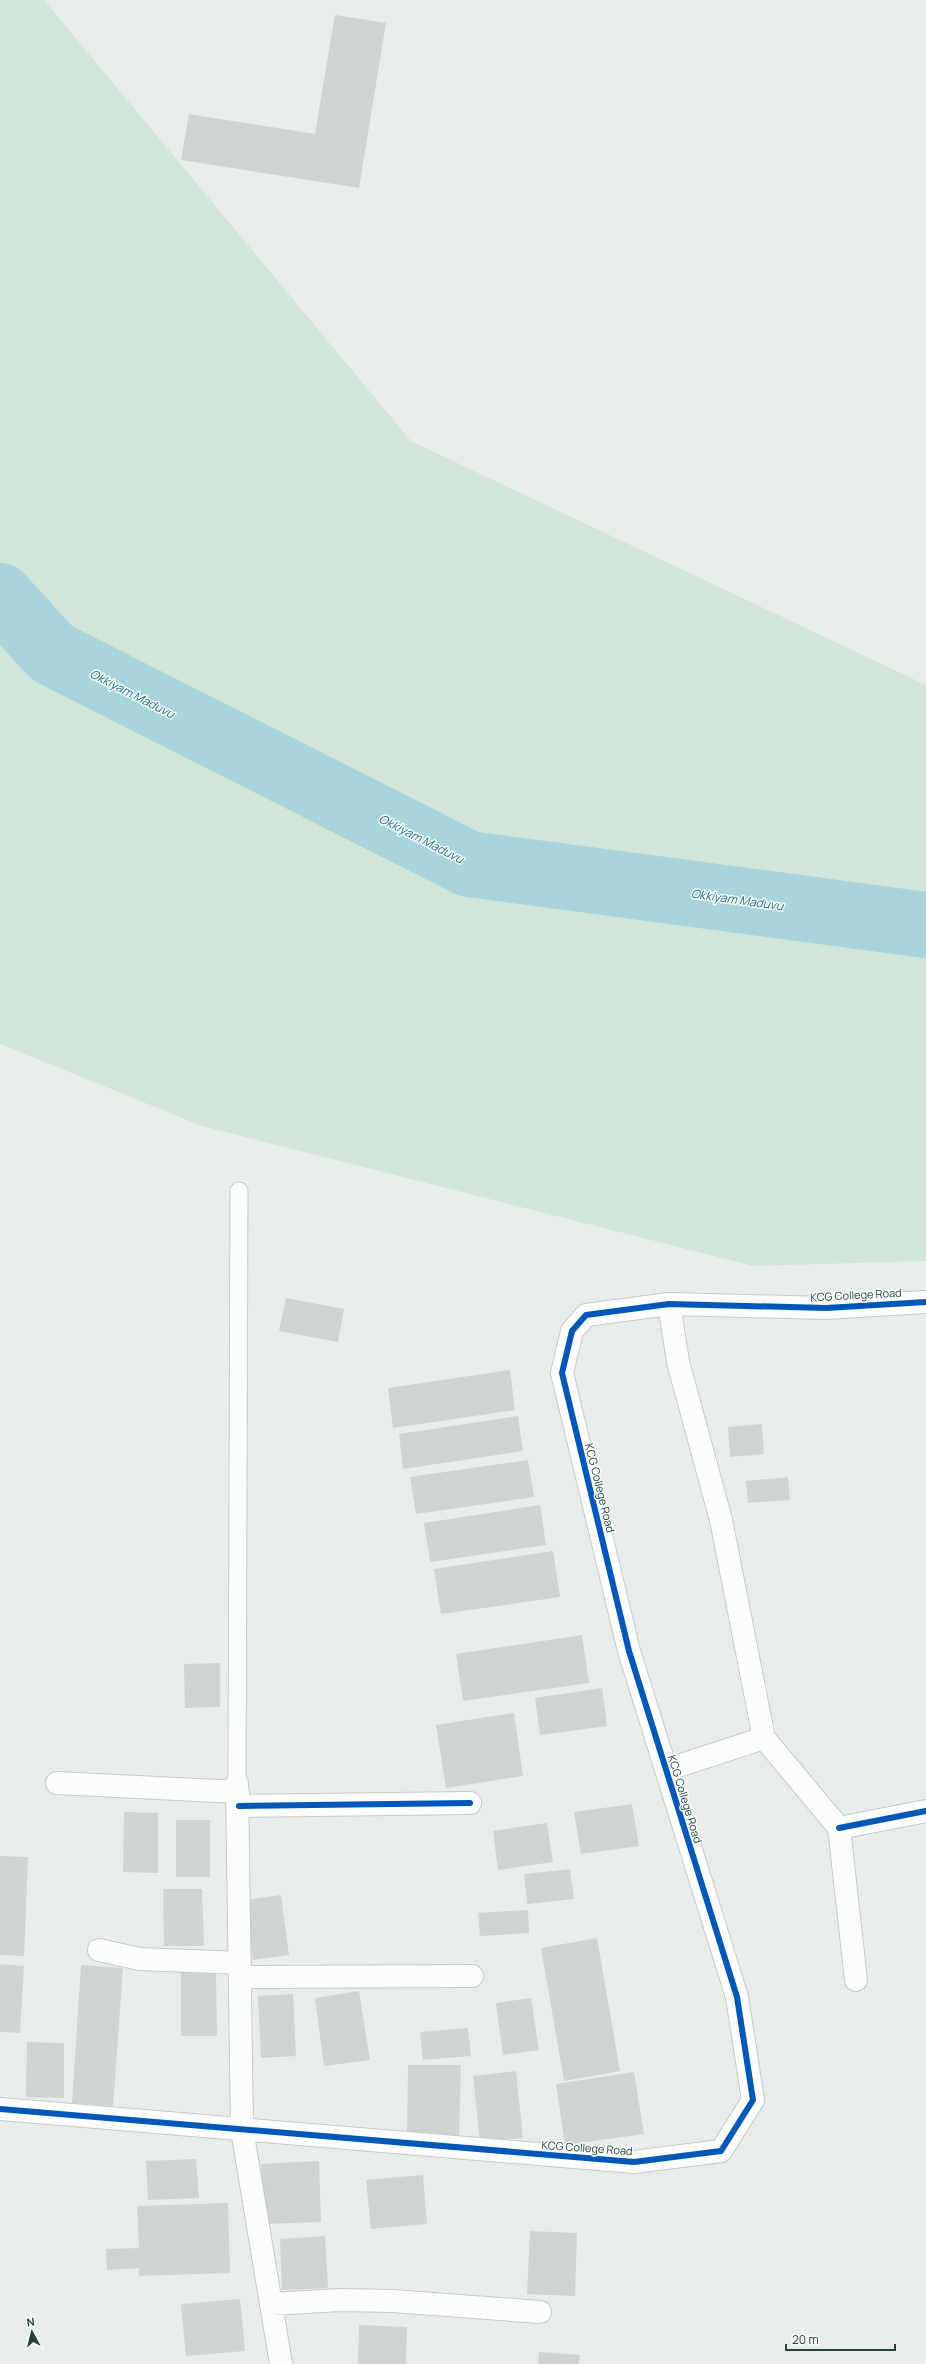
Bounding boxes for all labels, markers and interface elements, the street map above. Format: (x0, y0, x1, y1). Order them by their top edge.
water label: Okkiyam Maduvu (87, 665, 178, 723)
water label: Okkiyam Maduvu (376, 810, 467, 868)
water label: Okkiyam Maduvu (690, 885, 785, 915)
street label: KCG College Road (810, 1285, 902, 1304)
street label: KCG College Road (582, 1442, 619, 1534)
street label: KCG College Road (665, 1753, 706, 1845)
street label: KCG College Road (541, 2137, 633, 2158)
north arrow (12, 2312, 52, 2352)
text: N (26, 2314, 36, 2330)
scale bar (786, 2326, 895, 2352)
text: 20 m (792, 2331, 819, 2348)

